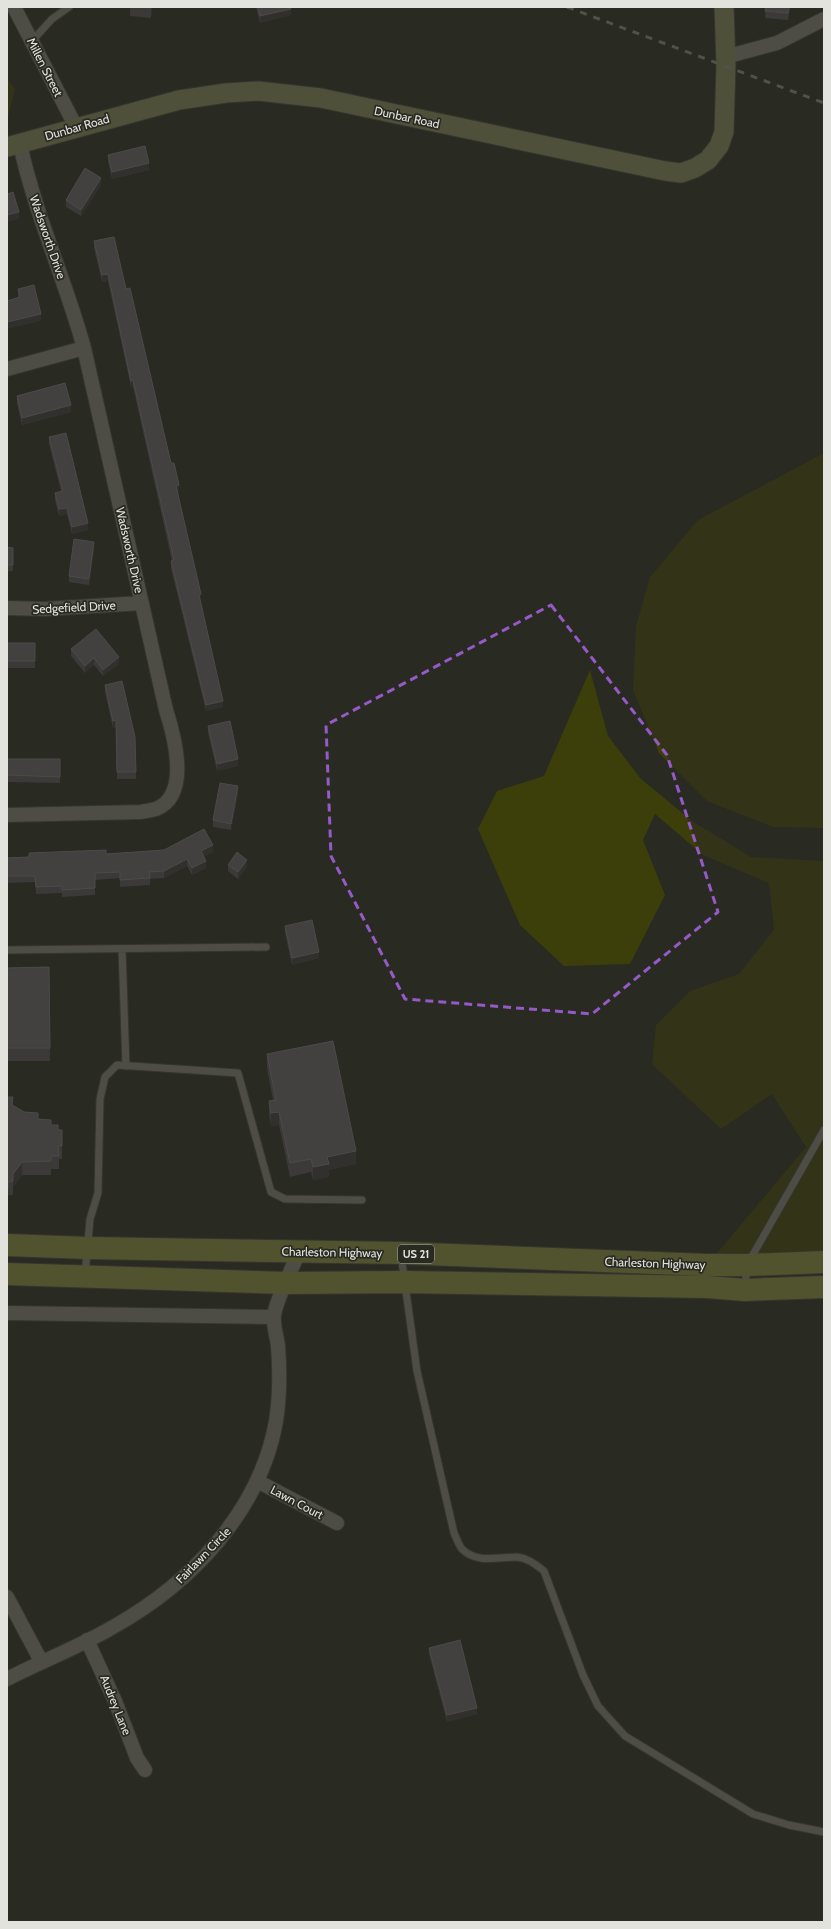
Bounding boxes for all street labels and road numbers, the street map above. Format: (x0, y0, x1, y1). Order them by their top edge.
street label: Millen Street (24, 35, 66, 99)
street label: Dunbar Road (373, 103, 441, 131)
street label: Dunbar Road (43, 111, 111, 143)
street label: Wadsworth Drive (27, 193, 69, 281)
street label: Wadsworth Drive (113, 506, 147, 594)
street label: Sedgefield Drive (32, 597, 116, 617)
street label: Charleston Highway (281, 1244, 383, 1260)
road number: US 21 (398, 1245, 434, 1263)
street label: Charleston Highway (604, 1254, 706, 1272)
street label: Lawn Court (268, 1482, 326, 1522)
street label: Fairlawn Circle (172, 1524, 234, 1586)
street label: Audrey Lane (97, 1673, 135, 1737)

